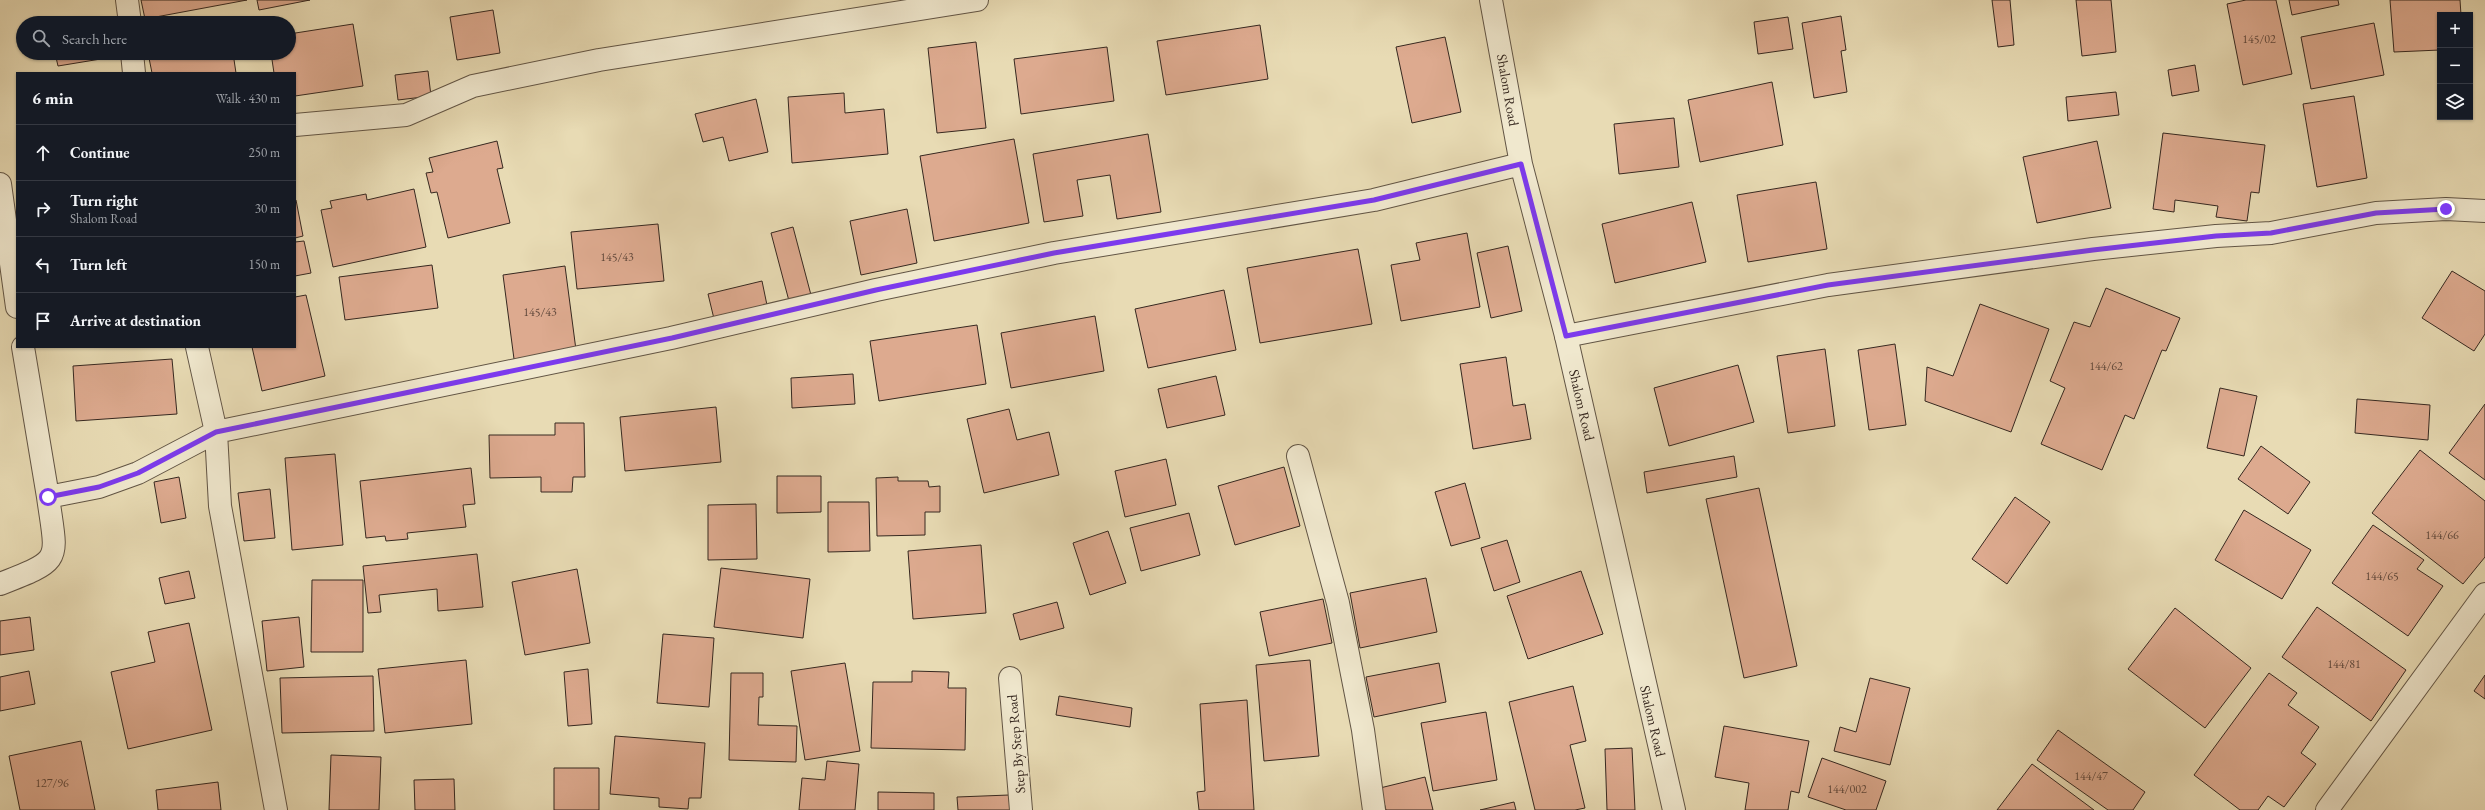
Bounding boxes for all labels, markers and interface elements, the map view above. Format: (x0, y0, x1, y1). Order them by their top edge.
map controls (2437, 12, 2473, 120)
button: + (2437, 12, 2473, 48)
search box (16, 16, 296, 60)
icon: search (30, 27, 52, 49)
text: Search here (62, 29, 127, 48)
house number: 145/02 (2242, 31, 2276, 47)
button: − (2437, 48, 2473, 84)
street label: Shalom Road (1493, 53, 1523, 128)
button: layers (2437, 84, 2473, 120)
text: 6 min (32, 87, 73, 109)
text: Walk · 430 m (216, 90, 280, 107)
icon: ahead (32, 142, 54, 164)
text: Continue (70, 143, 130, 162)
text: 250 m (249, 144, 280, 161)
text: Turn right (70, 191, 138, 210)
icon: right (32, 198, 54, 220)
text: 30 m (255, 200, 280, 217)
route end (2437, 200, 2455, 218)
text: Shalom Road (70, 210, 137, 227)
house number: 145/43 (600, 249, 634, 265)
icon: left (32, 254, 54, 276)
text: Turn left (70, 255, 127, 274)
text: 150 m (249, 256, 280, 273)
house number: 145/43 (523, 304, 557, 320)
icon: arrive (32, 310, 54, 332)
text: Arrive at destination (70, 311, 201, 330)
house number: 144/62 (2089, 358, 2123, 374)
street label: Shalom Road (1565, 368, 1599, 443)
route start (39, 488, 57, 506)
house number: 144/66 (2425, 527, 2459, 543)
house number: 144/65 (2365, 568, 2399, 584)
house number: 144/81 (2327, 656, 2361, 672)
street label: Shalom Road (1636, 684, 1670, 759)
street label: Step By Step Road (1003, 693, 1029, 794)
house number: 144/47 (2074, 768, 2108, 784)
house number: 127/96 (35, 775, 69, 791)
house number: 144/002 (1827, 781, 1867, 797)

